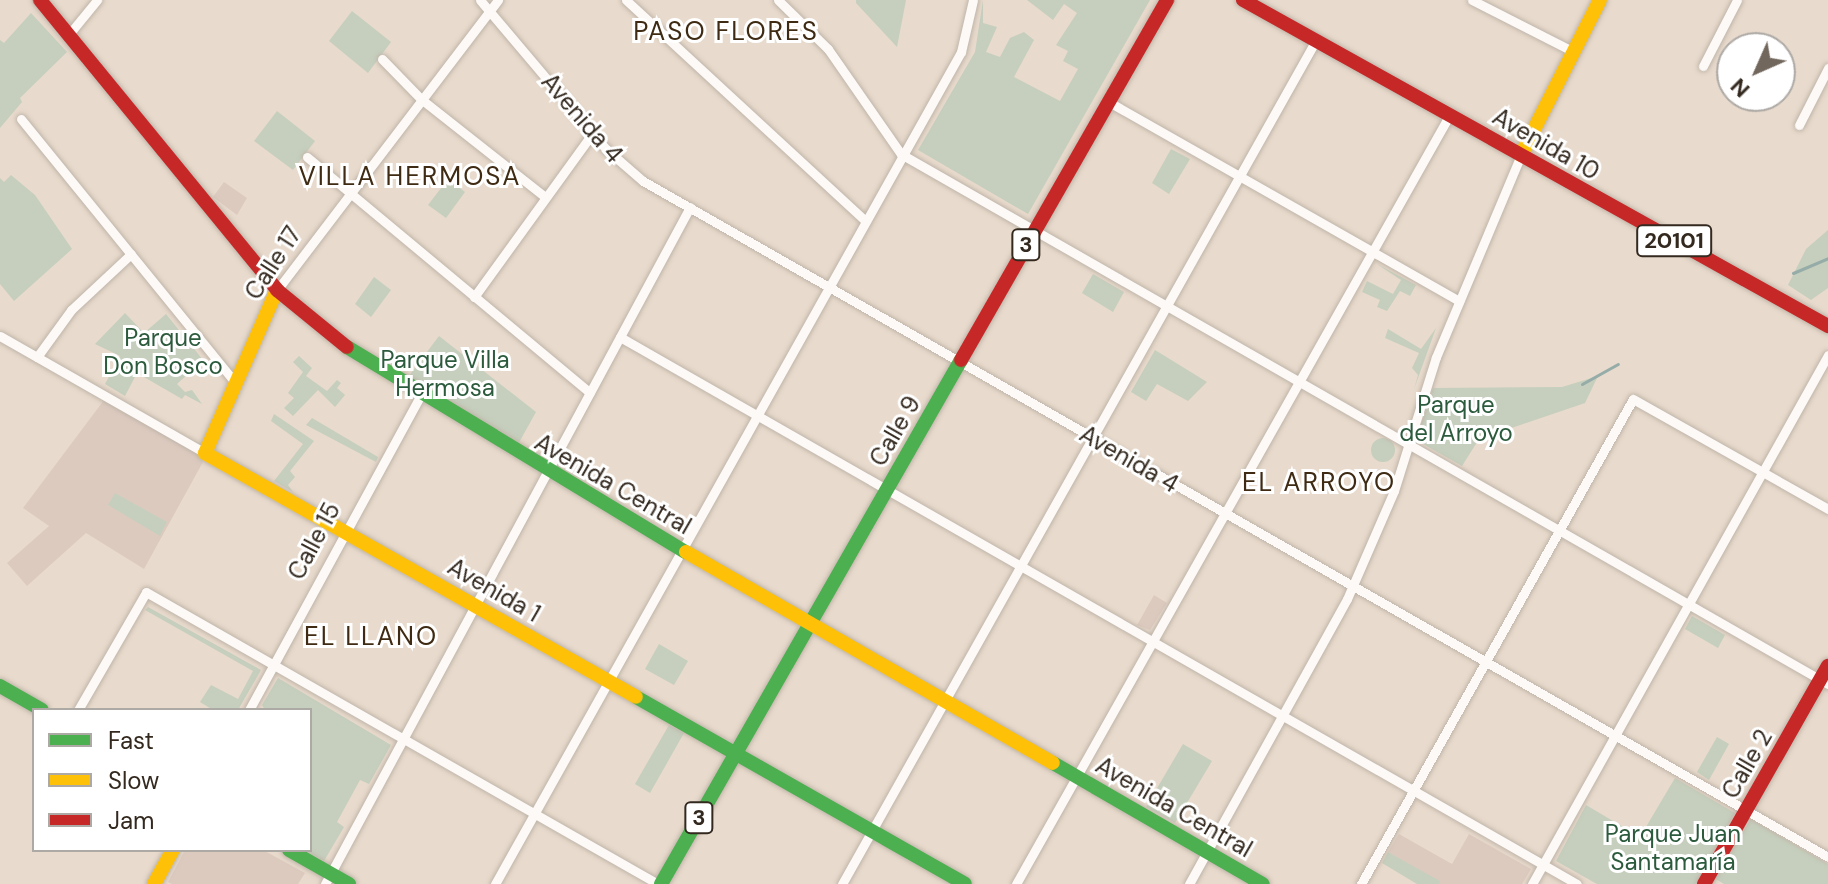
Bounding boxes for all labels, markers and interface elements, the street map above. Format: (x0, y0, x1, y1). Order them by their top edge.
district label: PASO FLORES (633, 16, 819, 48)
north arrow (1716, 32, 1796, 112)
street label: Avenida 4 (535, 67, 629, 169)
text: N (1724, 72, 1756, 104)
street label: Avenida 10 (1488, 102, 1604, 186)
district label: VILLA HERMOSA (298, 161, 522, 193)
street label: Calle 17 (239, 221, 307, 305)
road number: 20101 (1636, 223, 1712, 259)
road number: 3 (1010, 227, 1042, 263)
park label: Parque Don Bosco (103, 324, 223, 380)
park label: Parque Villa Hermosa (380, 346, 510, 402)
street label: Calle 9 (864, 391, 926, 471)
park label: Parque del Arroyo (1399, 391, 1513, 447)
street label: Avenida 4 (1075, 419, 1183, 499)
street label: Avenida Central (530, 428, 696, 540)
district label: EL ARROYO (1242, 467, 1396, 499)
street label: Calle 15 (282, 498, 346, 584)
street label: Avenida 1 (443, 552, 545, 628)
district label: EL LLANO (304, 621, 438, 653)
legend (32, 708, 312, 852)
street label: Calle 2 (1716, 724, 1778, 804)
text: Fast (108, 725, 154, 756)
street label: Avenida Central (1091, 751, 1257, 863)
text: Slow (108, 765, 159, 796)
road number: 3 (683, 800, 715, 836)
text: Jam (108, 805, 154, 836)
park label: Parque Juan Santamaría (1605, 820, 1741, 876)

